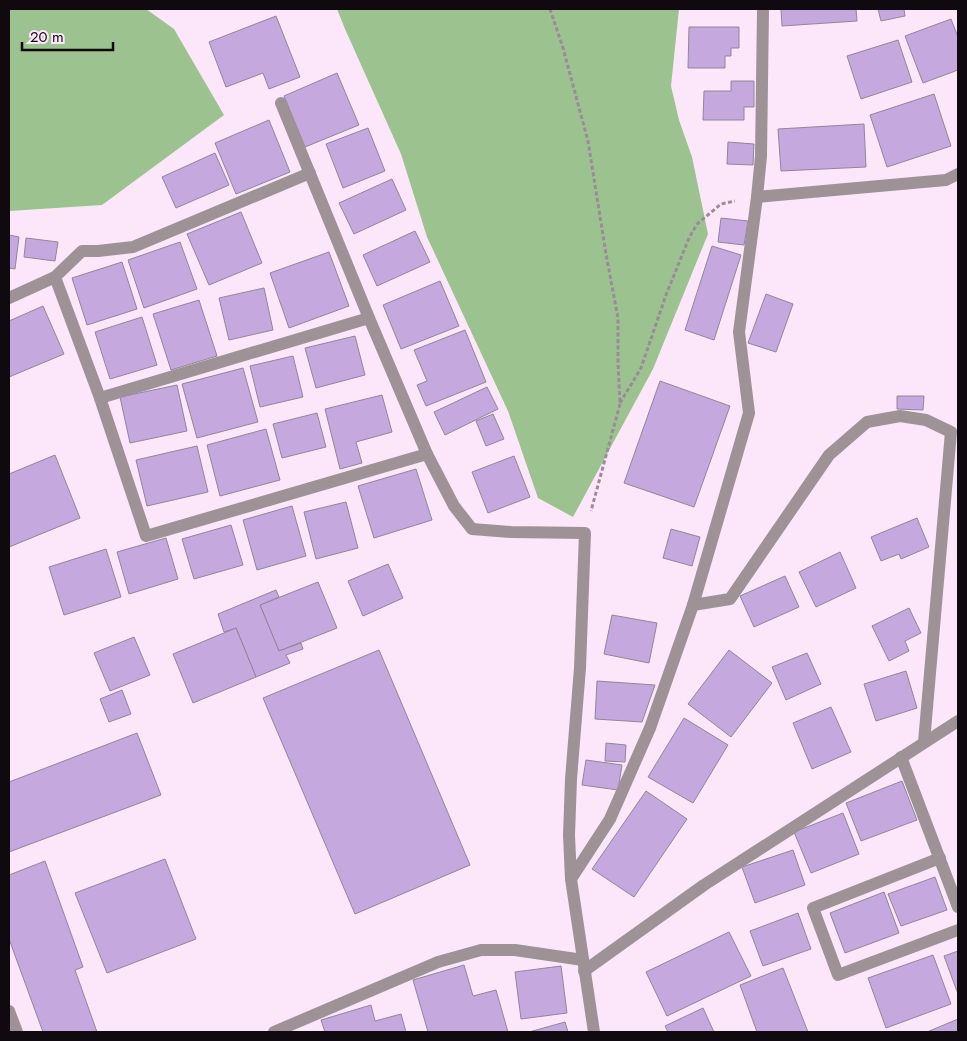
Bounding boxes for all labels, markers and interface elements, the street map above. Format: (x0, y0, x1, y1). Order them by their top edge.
scale bar (22, 20, 114, 52)
text: 20 m (30, 26, 64, 48)

